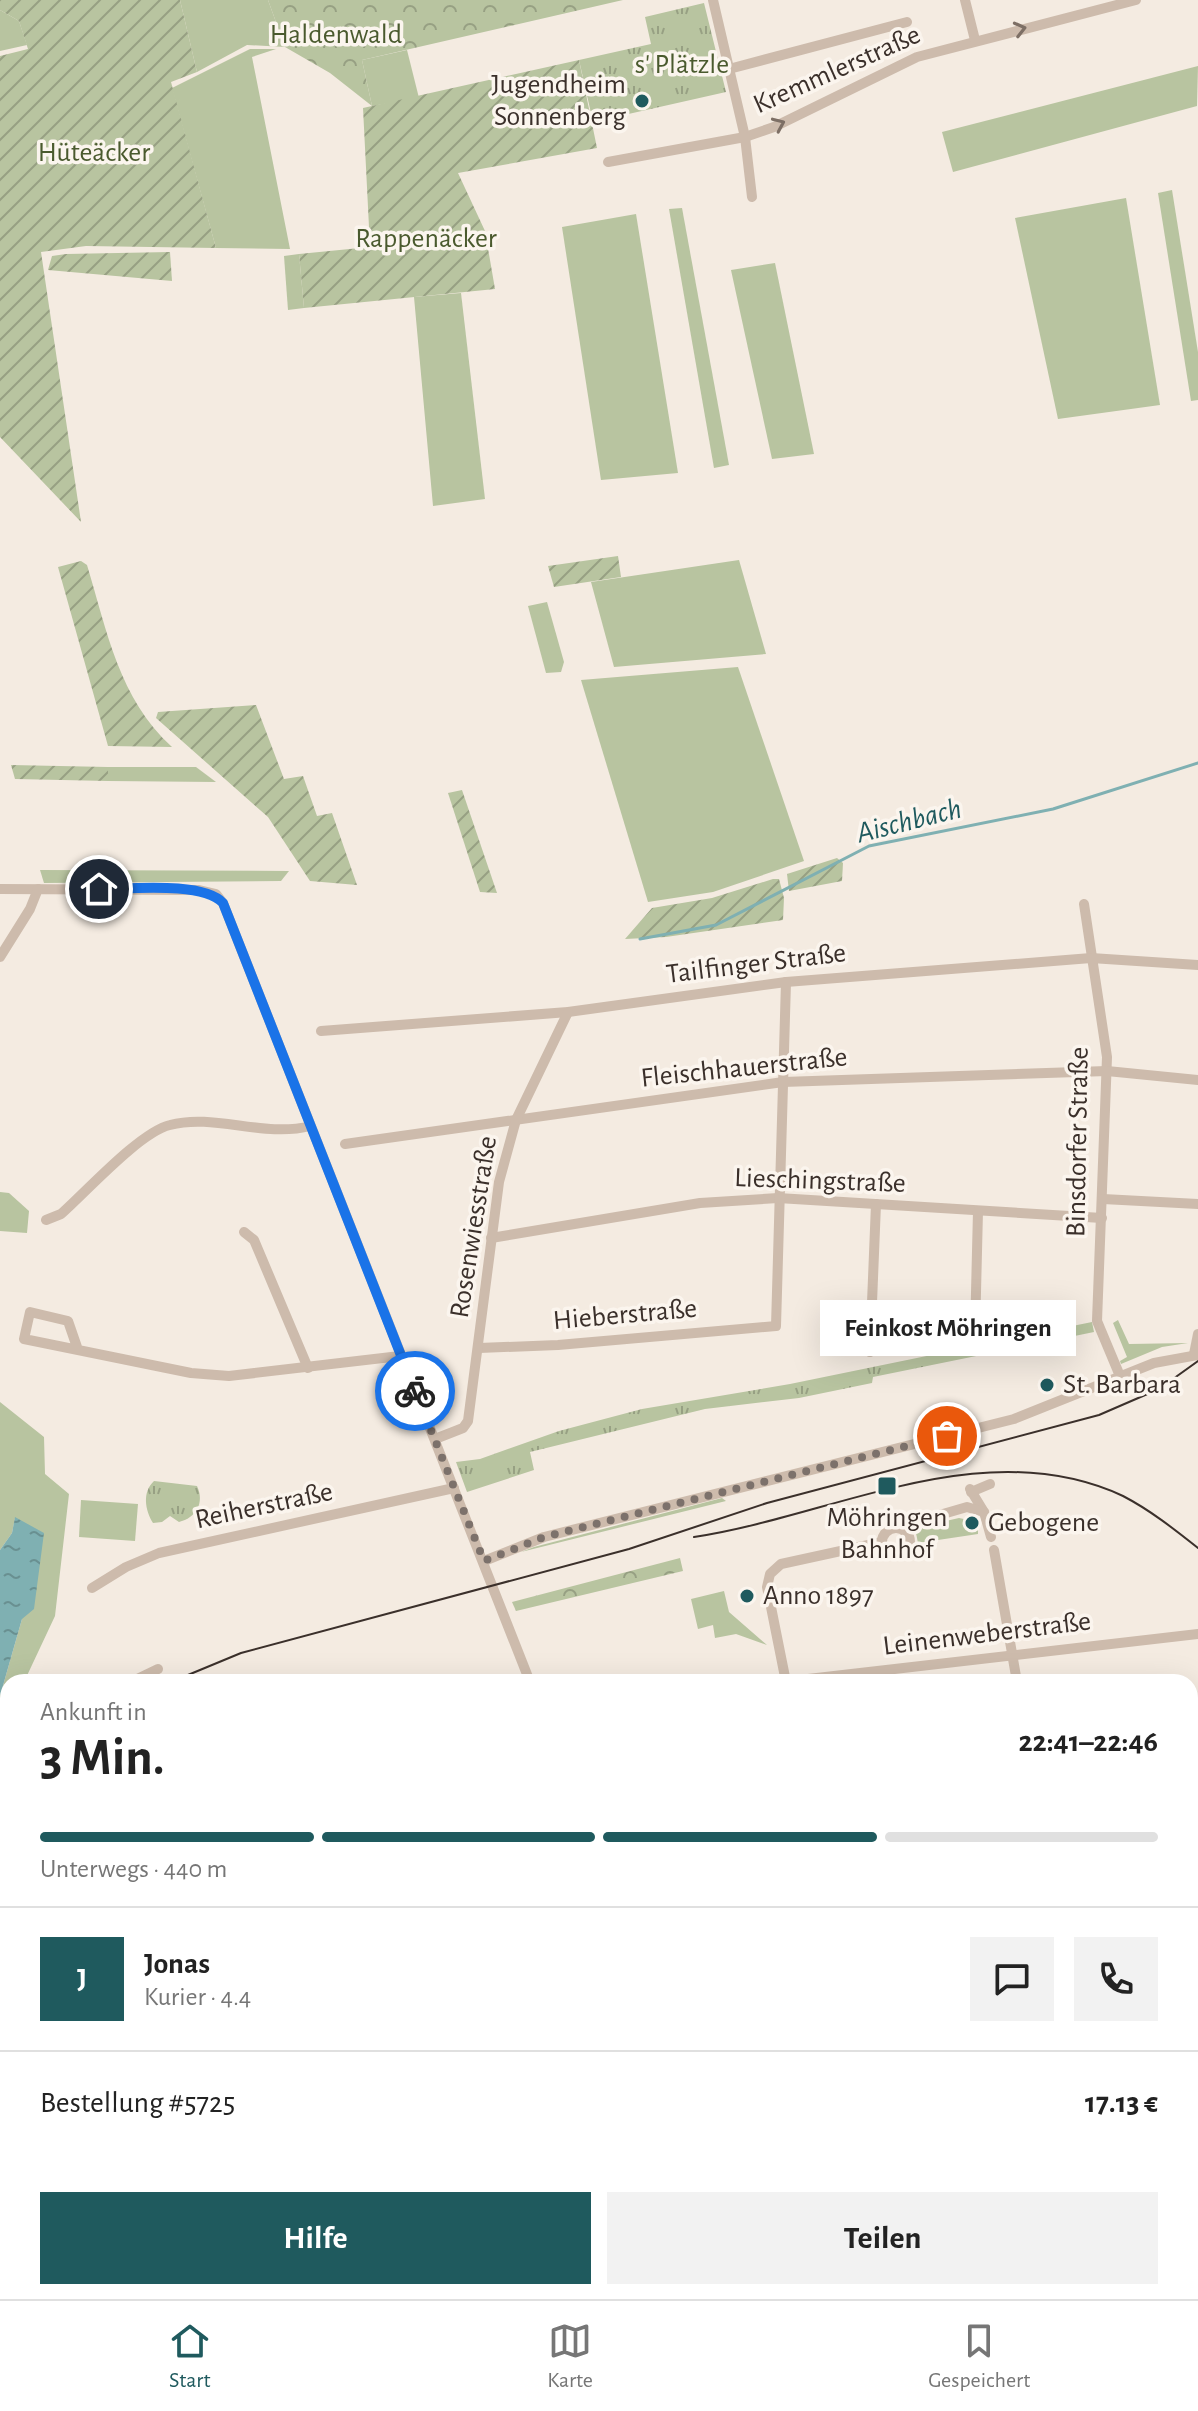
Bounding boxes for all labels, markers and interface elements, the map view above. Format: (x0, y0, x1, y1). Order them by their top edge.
park label: Haldenwald (270, 21, 402, 49)
street label: Kremmlerstraße (749, 21, 925, 119)
one-way arrow (1012, 21, 1026, 38)
park label: s' Plätzle (635, 51, 729, 79)
place label: Jugendheim Sonnenberg (491, 71, 626, 131)
marker: Jugendheim Sonnenberg (633, 92, 651, 110)
one-way arrow (771, 118, 785, 134)
park label: Hüteäcker (38, 139, 150, 167)
park label: Rappenäcker (355, 225, 497, 253)
water label: Aischbach (852, 793, 965, 849)
pin (65, 855, 133, 923)
icon: home (77, 867, 121, 911)
street label: Tailfinger Straße (664, 939, 848, 989)
street label: Fleischhauerstraße (639, 1043, 849, 1093)
street label: Binsdorfer Straße (1062, 1047, 1094, 1237)
street label: Rosenwiesstraße (446, 1134, 502, 1320)
street label: Lieschingstraße (734, 1164, 906, 1198)
street label: Hieberstraße (552, 1295, 698, 1335)
callout: Feinkost Möhringen (819, 1300, 1075, 1356)
text: Feinkost Möhringen (844, 1315, 1052, 1341)
courier (375, 1351, 455, 1431)
icon: bike (393, 1369, 437, 1413)
place label: St. Barbara (1063, 1371, 1181, 1399)
marker: St. Barbara (1038, 1376, 1056, 1394)
pin (913, 1402, 981, 1470)
icon: bag (925, 1414, 969, 1458)
marker: Möhringen Bahnhof (876, 1475, 898, 1497)
street label: Reiherstraße (193, 1478, 335, 1534)
place label: Möhringen Bahnhof (827, 1504, 947, 1564)
place label: Gebogene (988, 1509, 1099, 1537)
marker: Gebogene (963, 1514, 981, 1532)
place label: Anno 1897 (763, 1582, 874, 1610)
marker: Anno 1897 (738, 1587, 756, 1605)
street label: Leinenweberstraße (881, 1607, 1093, 1661)
text: Ankunft in (40, 1699, 147, 1725)
text: 22:41–22:46 (1018, 1727, 1158, 1757)
text: 3 Min. (40, 1732, 165, 1784)
text: Unterwegs · 440 m (40, 1856, 227, 1882)
button: chat (970, 1937, 1054, 2021)
button: phone (1074, 1937, 1158, 2021)
text: Jonas (144, 1949, 210, 1979)
text: J (77, 1964, 87, 1994)
text: Kurier · 4.4 (144, 1984, 251, 2010)
text: Bestellung #5725 (40, 2088, 235, 2118)
text: 17.13 € (1085, 2088, 1158, 2118)
button: Hilfe (40, 2192, 591, 2284)
button: Teilen (607, 2192, 1158, 2284)
tab: Start (168, 2319, 212, 2393)
tab: Karte (547, 2319, 593, 2393)
tab: Gespeichert (928, 2319, 1030, 2393)

